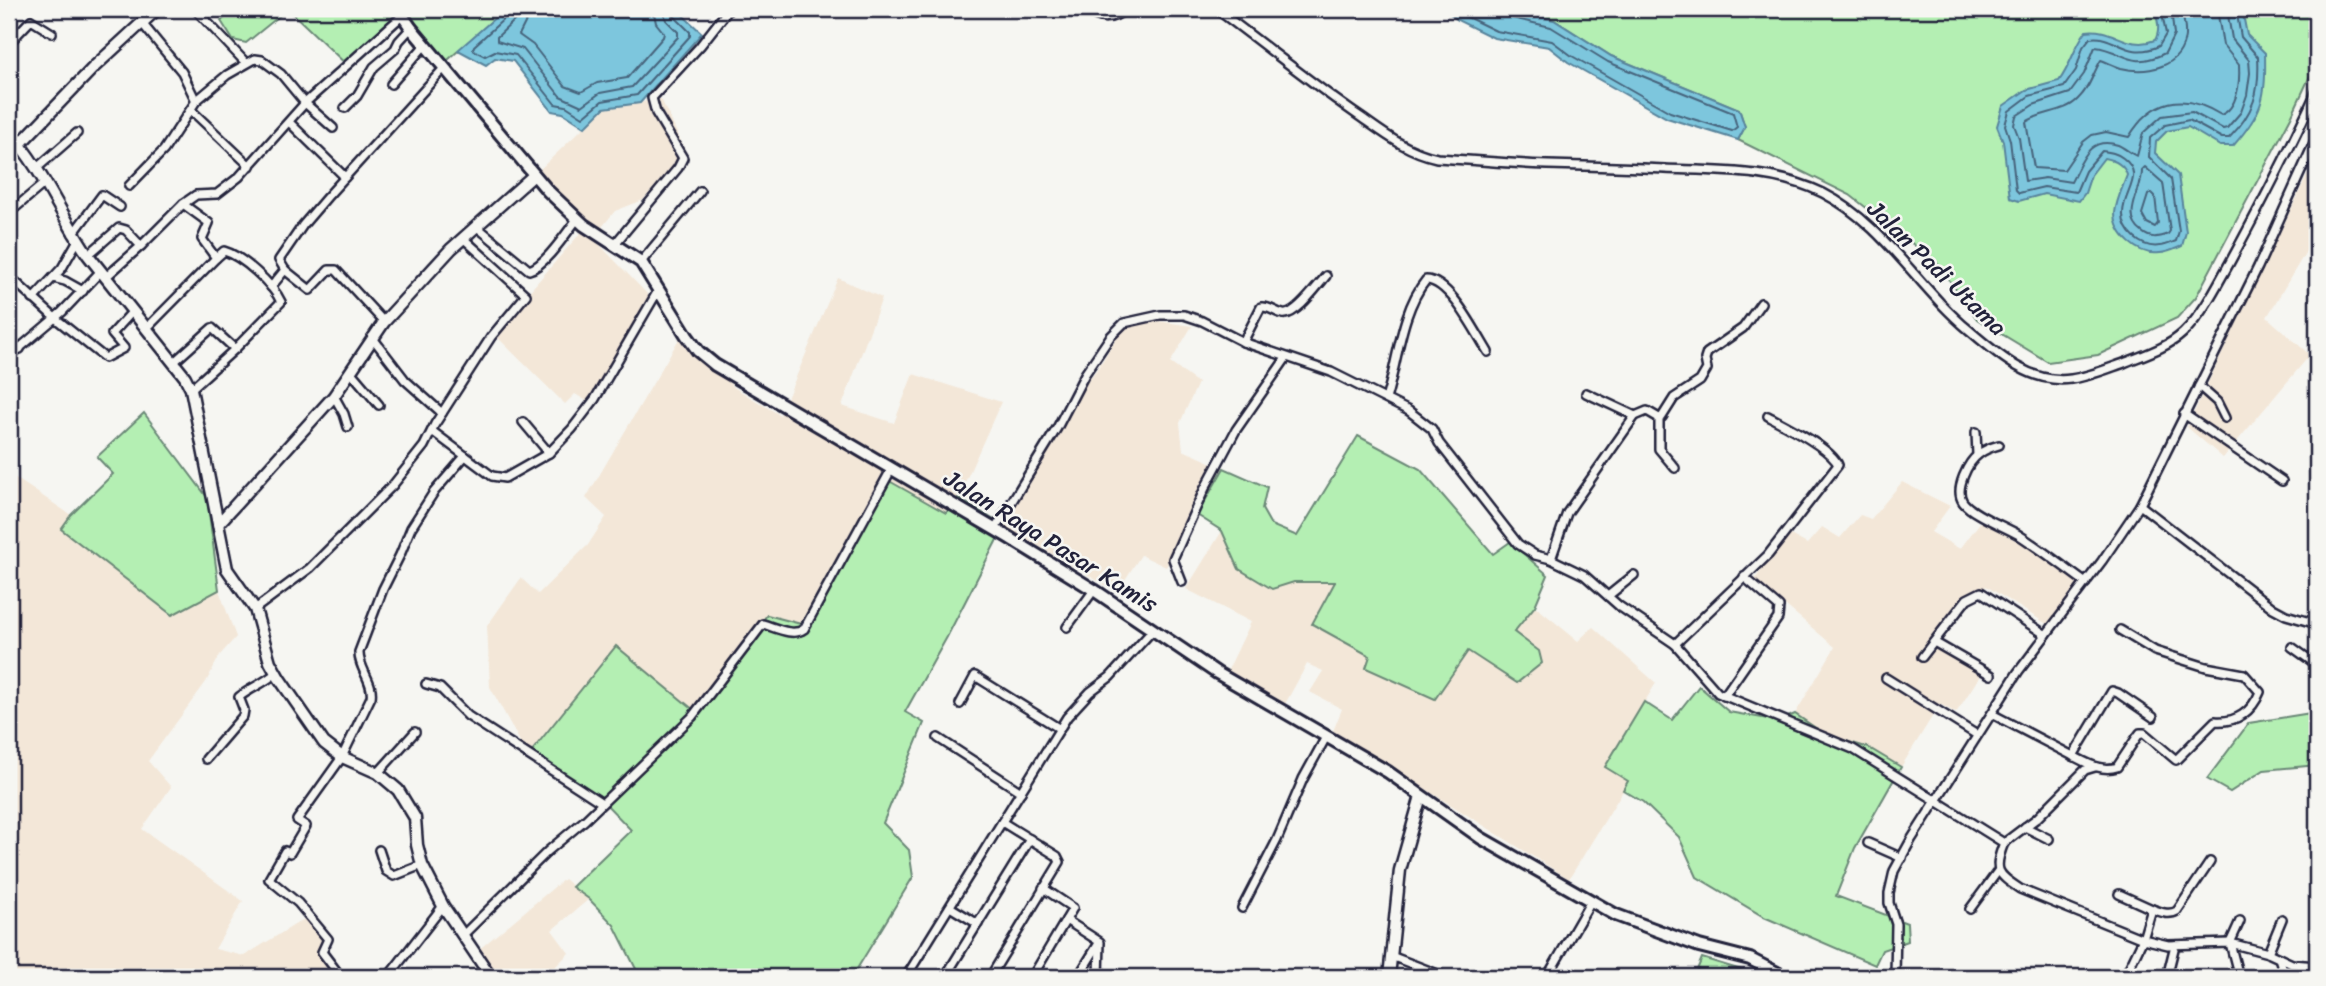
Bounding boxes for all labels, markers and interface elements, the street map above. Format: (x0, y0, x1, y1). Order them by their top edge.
street label: Jalan Padi Utama (1856, 189, 2017, 346)
street label: Jalan Raya Pasar Kamis (935, 457, 1167, 625)

